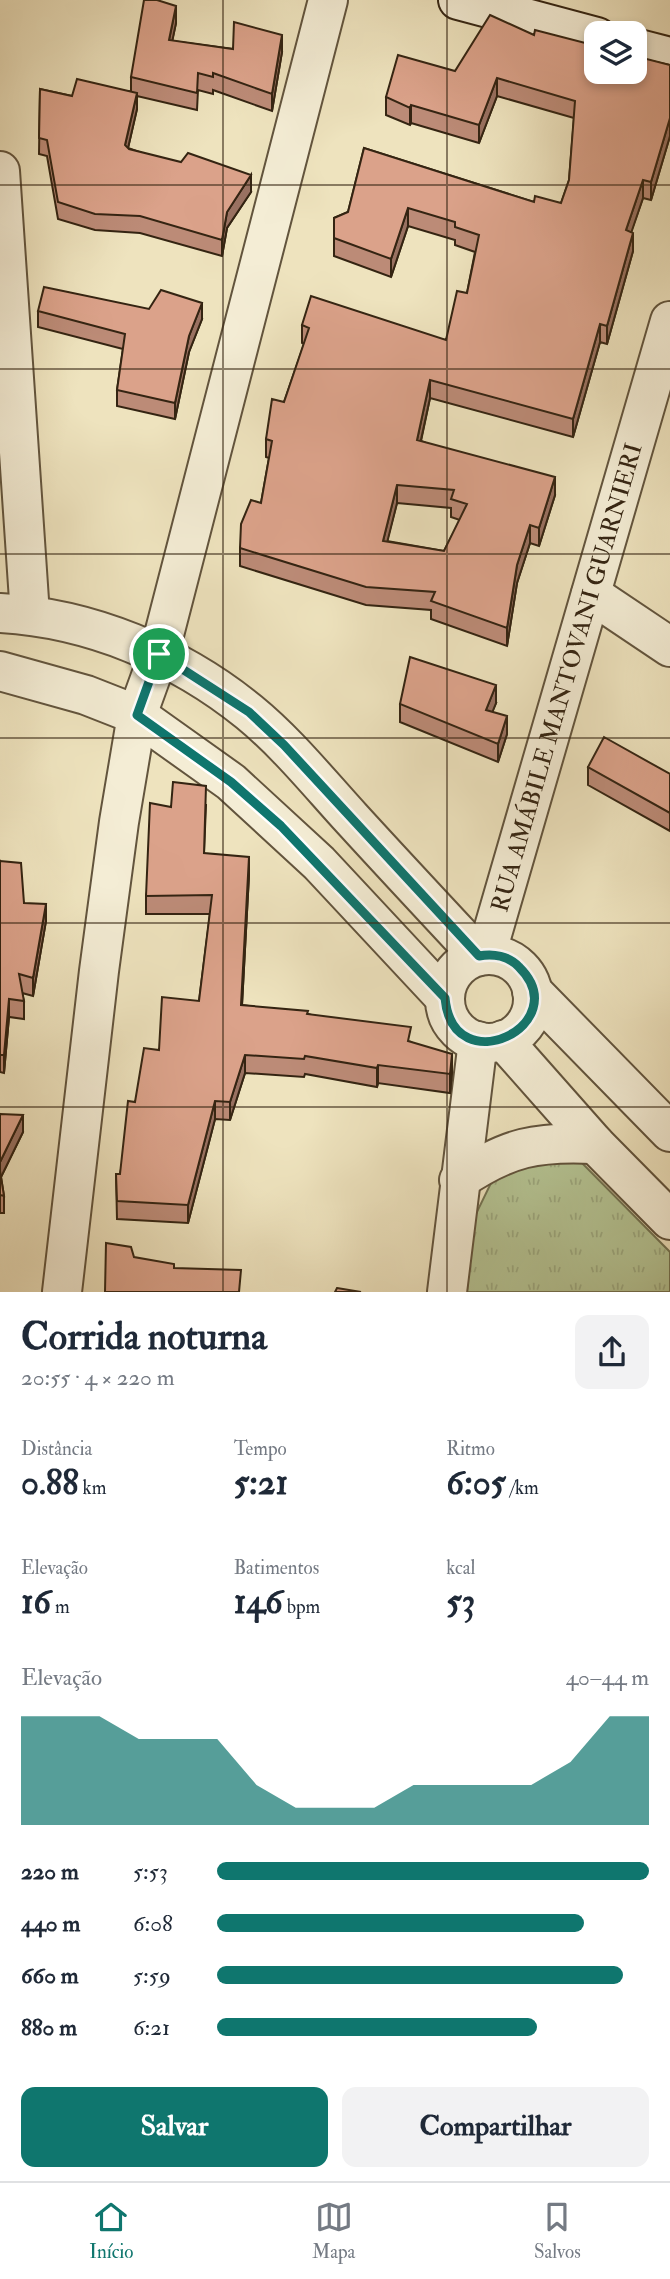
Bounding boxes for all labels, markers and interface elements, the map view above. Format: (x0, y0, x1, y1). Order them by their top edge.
map controls (584, 21, 647, 84)
button: layers (584, 21, 647, 84)
street label: RUA AMÁBILE MANTOVANI GUARNIERI (484, 439, 649, 915)
pin (129, 624, 189, 684)
icon: arrive (140, 635, 178, 673)
text: Corrida noturna (21, 1313, 267, 1361)
button: share (575, 1315, 649, 1389)
text: 20:55 · 4 × 220 m (21, 1363, 175, 1392)
text: Distância (21, 1437, 92, 1461)
text: Tempo (234, 1437, 287, 1461)
text: Ritmo (446, 1437, 495, 1461)
text: 0.88 (21, 1461, 79, 1505)
text: 5:21 (234, 1461, 288, 1505)
text: 6:05 (446, 1461, 506, 1505)
text: km (79, 1476, 106, 1500)
text: /km (506, 1476, 539, 1500)
text: Elevação (21, 1556, 88, 1580)
text: Batimentos (234, 1556, 319, 1580)
text: kcal (446, 1556, 475, 1580)
text: 16 (21, 1580, 51, 1624)
text: 146 (234, 1580, 283, 1624)
text: 53 (446, 1580, 475, 1624)
text: m (51, 1595, 70, 1619)
text: bpm (283, 1595, 320, 1619)
text: Elevação (21, 1663, 102, 1692)
text: 40–44 m (566, 1663, 649, 1692)
text: 220 m (21, 1857, 79, 1886)
text: 5:53 (133, 1857, 168, 1886)
text: 440 m (21, 1909, 80, 1938)
text: 6:08 (133, 1909, 173, 1938)
text: 660 m (21, 1961, 79, 1990)
text: 5:59 (133, 1961, 171, 1990)
text: 880 m (21, 2013, 77, 2042)
text: 6:21 (133, 2013, 170, 2042)
button: Salvar (21, 2087, 328, 2167)
button: Compartilhar (342, 2087, 649, 2167)
tab: Início (89, 2198, 133, 2264)
tab: Mapa (312, 2198, 355, 2264)
tab: Salvos (534, 2198, 581, 2264)

